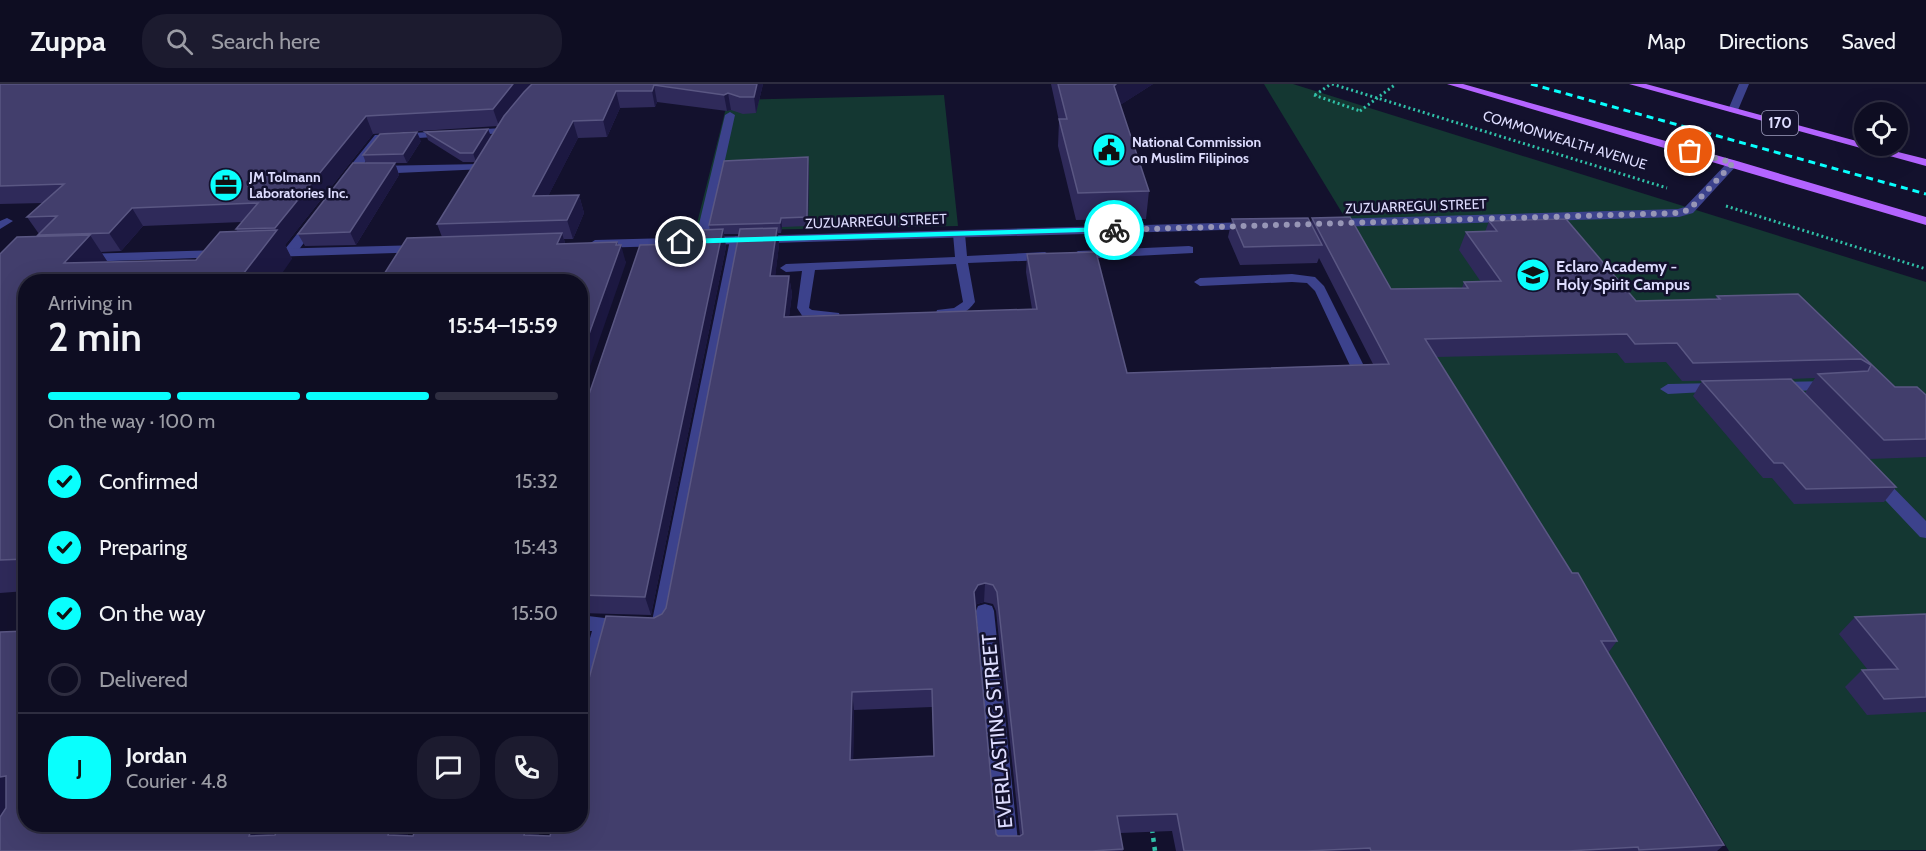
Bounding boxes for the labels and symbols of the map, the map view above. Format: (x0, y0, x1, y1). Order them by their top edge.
street label: COMMONWEALTH AVENUE (1481, 106, 1649, 174)
road number: 170 (1762, 111, 1798, 135)
pin (1664, 125, 1715, 176)
public building icon: National Commission on Muslim Filipinos (1091, 132, 1127, 168)
place label: National Commission on Muslim Filipinos (1132, 133, 1261, 167)
office icon: JM Tolmann Laboratories Inc. (208, 167, 244, 203)
place label: JM Tolmann Laboratories Inc. (248, 168, 348, 202)
street label: ZUZUARREGUI STREET (1345, 195, 1488, 217)
courier (1084, 200, 1144, 260)
street label: ZUZUARREGUI STREET (805, 210, 948, 232)
pin (655, 216, 706, 267)
school or university icon: Eclaro Academy - Holy Spirit Campus (1515, 257, 1551, 293)
place label: Eclaro Academy - Holy Spirit Campus (1556, 257, 1690, 294)
street label: EVERLASTING STREET (976, 632, 1017, 829)

